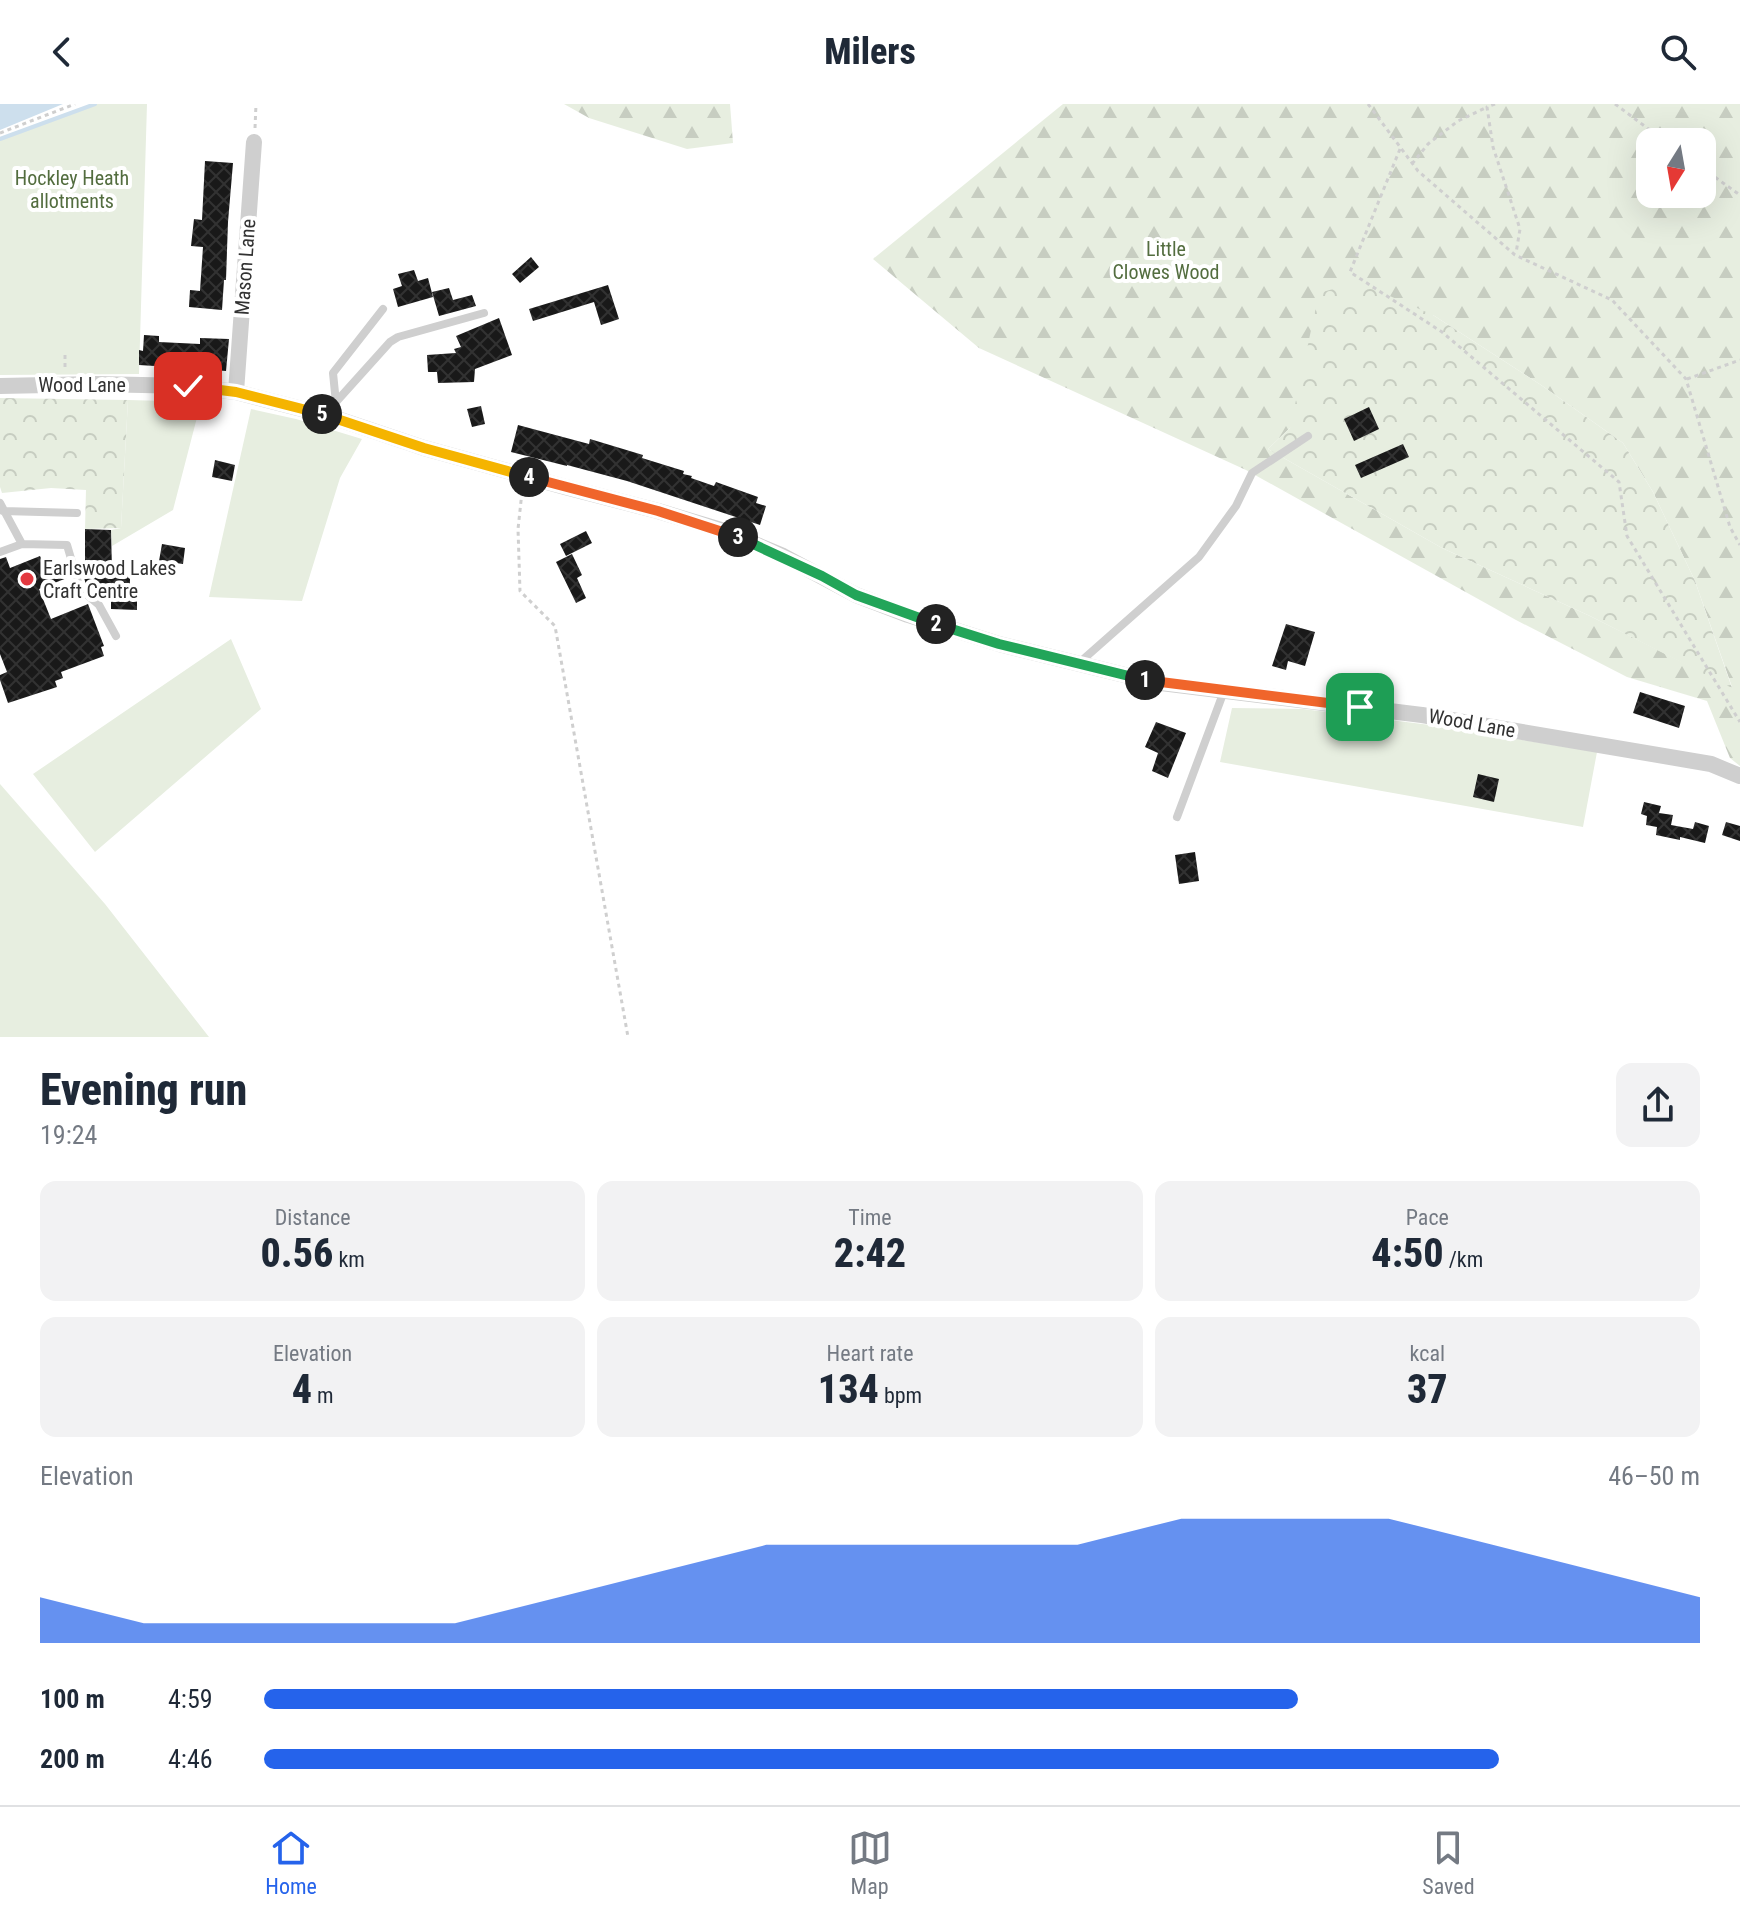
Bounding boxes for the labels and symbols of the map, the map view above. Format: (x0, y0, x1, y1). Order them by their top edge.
north arrow (1636, 128, 1716, 208)
park label: Hockley Heath allotments (15, 166, 129, 213)
street label: Mason Lane (230, 218, 260, 316)
park label: Little Clowes Wood (1113, 237, 1219, 284)
pin (154, 352, 222, 420)
street label: Wood Lane (38, 373, 126, 397)
pin: 5 (302, 394, 342, 434)
pin: 4 (509, 457, 549, 497)
pin: 3 (718, 517, 758, 557)
place label: Earlswood Lakes Craft Centre (43, 556, 176, 603)
marker: Earlswood Lakes Craft Centre (18, 570, 36, 588)
pin: 2 (916, 604, 956, 644)
pin: 1 (1125, 660, 1165, 700)
pin (1326, 673, 1394, 741)
street label: Wood Lane (1427, 704, 1517, 742)

